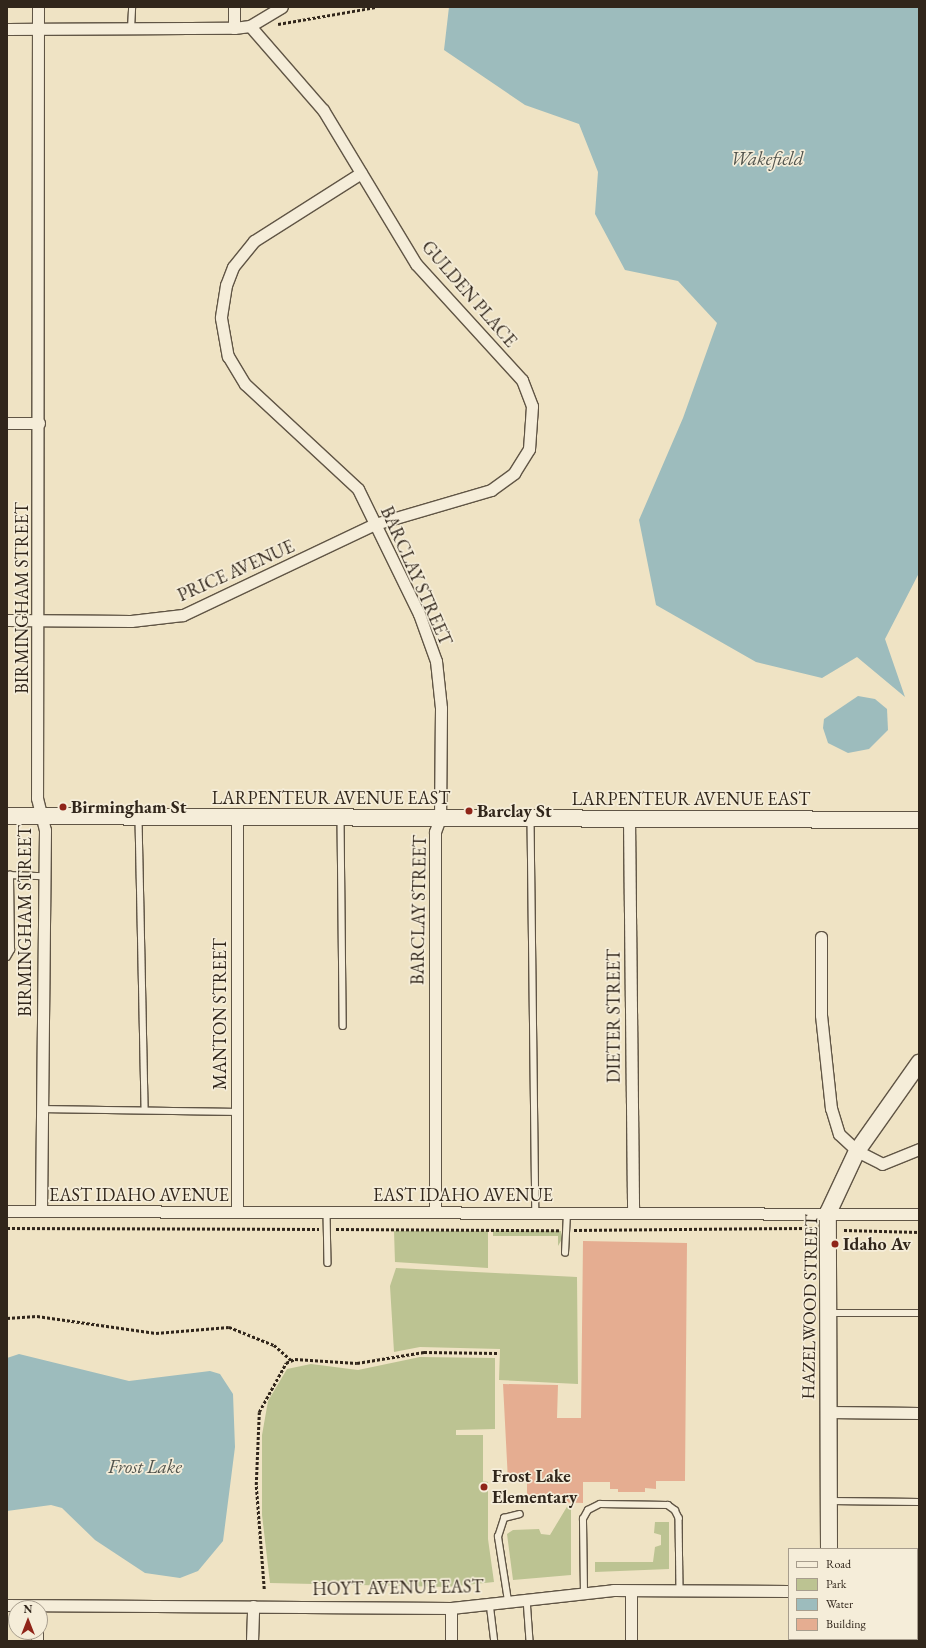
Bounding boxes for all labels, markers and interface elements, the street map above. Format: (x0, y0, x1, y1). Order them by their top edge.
water label: Wakefield (730, 148, 804, 170)
street label: GULDEN PLACE (417, 236, 521, 352)
street label: BIRMINGHAM STREET (11, 502, 33, 694)
street label: BARCLAY STREET (376, 503, 456, 649)
street label: PRICE AVENUE (174, 536, 298, 606)
street label: LARPENTEUR AVENUE EAST (212, 787, 450, 809)
street label: LARPENTEUR AVENUE EAST (572, 788, 810, 810)
place label: Birmingham St (71, 796, 186, 818)
place label: Barclay St (477, 800, 552, 822)
marker: Birmingham St (58, 802, 68, 812)
marker: Barclay St (464, 806, 474, 816)
street label: BIRMINGHAM STREET (14, 825, 36, 1017)
street label: BARCLAY STREET (407, 835, 431, 985)
street label: MANTON STREET (209, 938, 231, 1090)
street label: DIETER STREET (603, 949, 625, 1083)
street label: EAST IDAHO AVENUE (49, 1184, 229, 1206)
street label: EAST IDAHO AVENUE (373, 1184, 553, 1206)
street label: HAZELWOOD STREET (798, 1214, 822, 1400)
place label: Idaho Av (843, 1233, 911, 1255)
marker: Idaho Av (830, 1239, 840, 1249)
water label: Frost Lake (108, 1456, 182, 1478)
place label: Frost Lake Elementary (492, 1466, 577, 1508)
marker: Frost Lake Elementary (479, 1482, 489, 1492)
legend (788, 1548, 918, 1640)
text: Road (826, 1556, 851, 1572)
street label: HOYT AVENUE EAST (312, 1576, 484, 1600)
text: Park (826, 1576, 846, 1592)
text: Water (826, 1596, 853, 1612)
north arrow (8, 1600, 48, 1640)
text: N (24, 1602, 32, 1616)
text: Building (826, 1616, 866, 1632)

